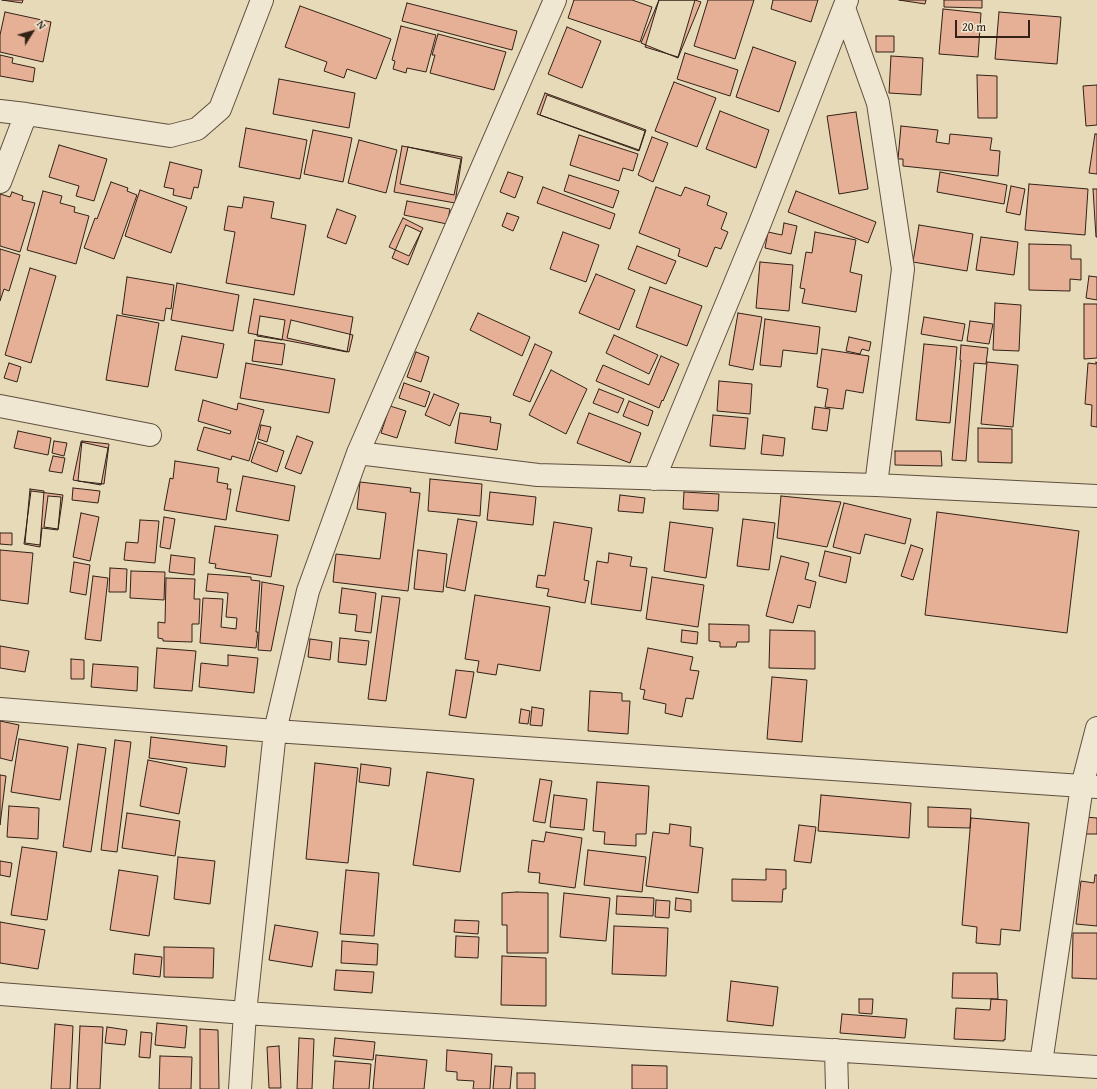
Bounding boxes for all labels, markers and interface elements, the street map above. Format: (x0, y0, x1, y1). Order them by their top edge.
north arrow (12, 12, 52, 52)
scale bar (957, 12, 1032, 38)
text: N (33, 17, 50, 33)
text: 20 m (962, 18, 986, 35)

